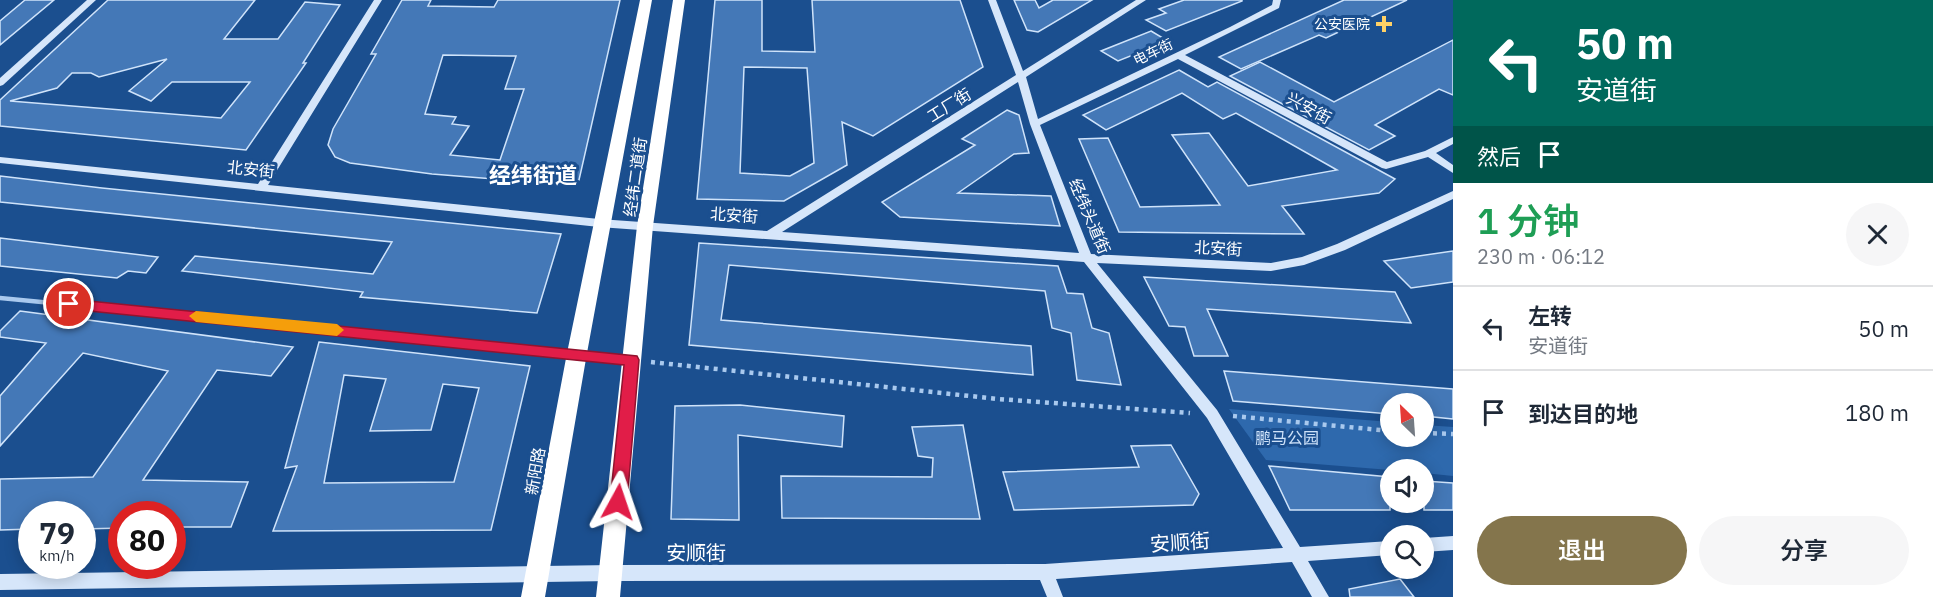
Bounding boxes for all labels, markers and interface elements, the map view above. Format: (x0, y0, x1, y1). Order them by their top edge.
place label: 公安医院 (1314, 15, 1370, 33)
marker: 公安医院 (1375, 15, 1393, 33)
text: 50 m (1576, 16, 1674, 71)
icon: left (1477, 24, 1555, 102)
street label: 电车街 (1130, 35, 1176, 69)
text: 安道街 (1576, 72, 1657, 107)
street label: 工厂街 (923, 84, 975, 126)
street label: 兴安街 (1283, 88, 1335, 128)
street label: 经纬二道街 (620, 136, 650, 218)
icon: arrive (1533, 138, 1566, 171)
text: 然后 (1477, 142, 1521, 171)
street label: 北安街 (226, 157, 276, 181)
district label: 经纬街道 (489, 160, 577, 189)
street label: 经纬头道街 (1065, 175, 1115, 257)
text: 1 分钟 (1477, 197, 1579, 244)
street label: 北安街 (709, 203, 759, 227)
button: close (1846, 203, 1909, 266)
street label: 北安街 (1194, 237, 1242, 259)
text: 230 m · 06:12 (1477, 243, 1605, 270)
pin (43, 278, 94, 329)
icon: arrive (52, 287, 85, 320)
text: 左转 (1528, 301, 1572, 330)
icon: left (1477, 312, 1510, 345)
text: 50 m (1858, 314, 1909, 343)
text: 安道街 (1528, 332, 1588, 359)
north arrow (1380, 393, 1434, 447)
map controls (1380, 393, 1434, 579)
icon: arrive (1477, 396, 1510, 429)
text: 180 m (1845, 398, 1909, 427)
text: 到达目的地 (1528, 399, 1638, 428)
park label: 鹏马公园 (1255, 428, 1319, 448)
street label: 新阳路 (521, 446, 549, 496)
button: sound (1380, 459, 1434, 513)
position arrow (586, 470, 650, 534)
speed limit sign: 80 (108, 501, 186, 579)
text: 79 (39, 513, 75, 552)
button: 退出 (1477, 516, 1687, 585)
button: 分享 (1699, 516, 1909, 585)
button: search (1380, 525, 1434, 579)
street label: 安顺街 (1149, 526, 1211, 558)
street label: 安顺街 (666, 539, 726, 566)
text: km/h (39, 546, 75, 565)

